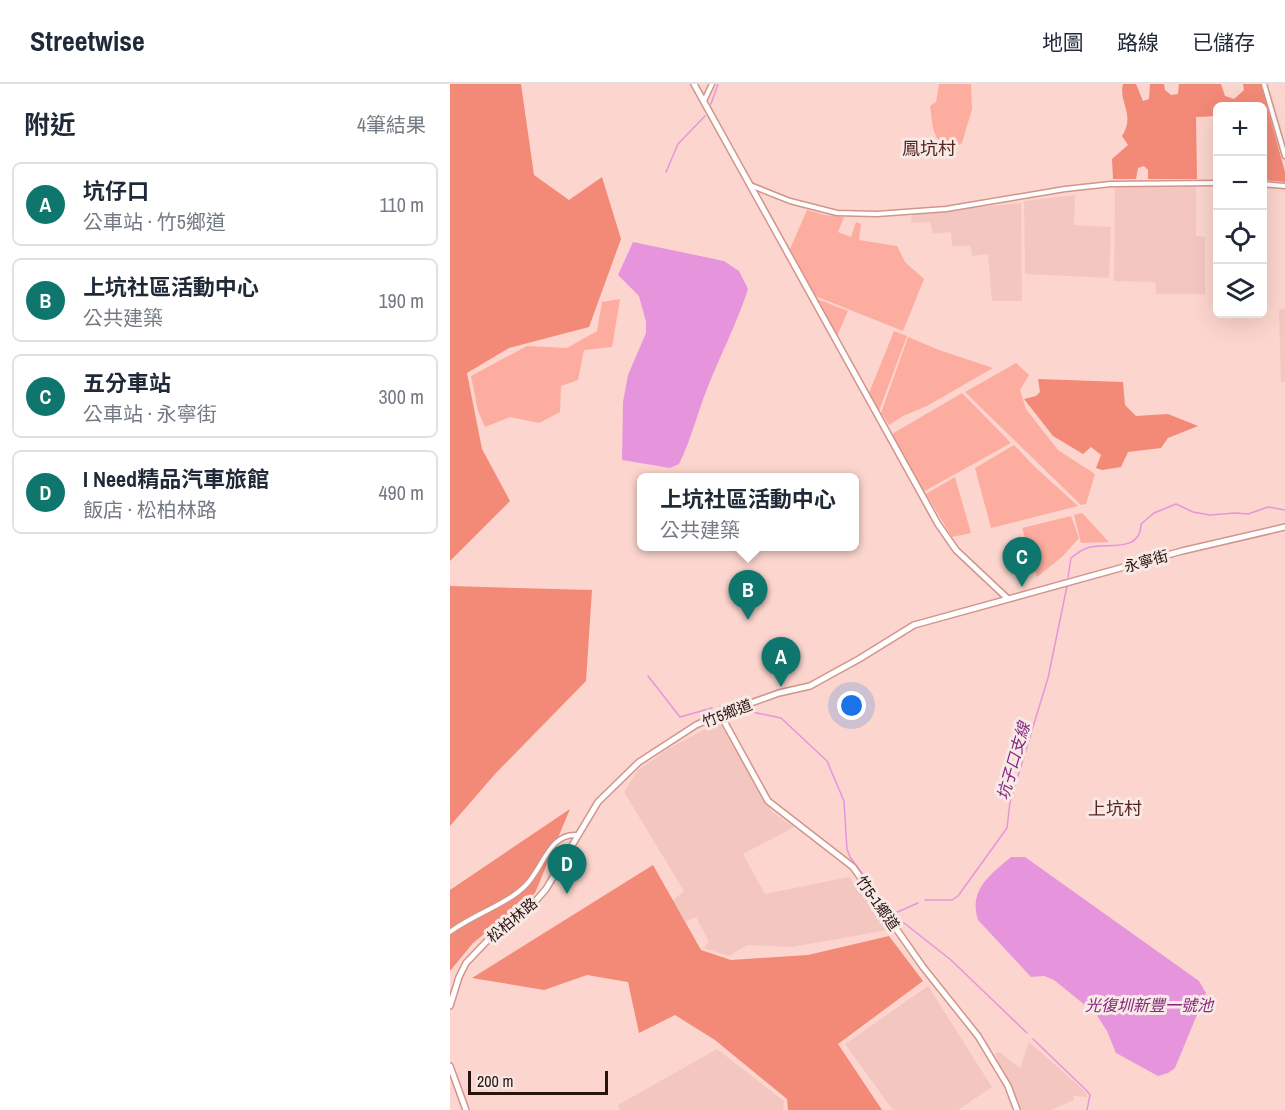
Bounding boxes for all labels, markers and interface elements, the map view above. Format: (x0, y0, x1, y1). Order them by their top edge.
text: Streetwise (30, 22, 145, 60)
text: 地圖 (1042, 28, 1084, 57)
text: 路線 (1117, 28, 1159, 57)
text: 已儲存 (1192, 28, 1255, 57)
map controls (1213, 102, 1267, 318)
button: + (1213, 102, 1267, 156)
text: 附近 (24, 107, 76, 142)
text: 4筆結果 (357, 111, 426, 138)
district label: 鳳坑村 (902, 136, 956, 161)
button: − (1213, 156, 1267, 210)
text: 坑仔口 (83, 176, 149, 206)
text: A (40, 191, 51, 218)
text: 110 m (380, 191, 424, 218)
text: 公車站 · 竹5鄉道 (83, 208, 226, 235)
button: locate (1213, 210, 1267, 264)
button: layers (1213, 264, 1267, 318)
text: 上坑社區活動中心 (83, 272, 259, 302)
text: B (40, 287, 51, 314)
text: 190 m (378, 287, 424, 314)
text: 公共建築 (83, 304, 163, 331)
text: 五分車站 (83, 368, 171, 398)
text: C (40, 383, 51, 410)
text: 300 m (378, 383, 424, 410)
text: 公車站 · 永寧街 (83, 400, 217, 427)
text: I Need精品汽車旅館 (83, 464, 269, 494)
popup (637, 473, 859, 551)
text: D (40, 479, 51, 506)
text: 490 m (378, 479, 424, 506)
text: 上坑社區活動中心 (660, 484, 836, 514)
text: 飯店 · 松柏林路 (83, 496, 217, 523)
text: 公共建築 (660, 516, 740, 543)
pin: C (1002, 538, 1042, 587)
street label: 永寧街 (1122, 545, 1170, 577)
pin: B (728, 570, 768, 620)
pin: A (762, 638, 800, 687)
your location (837, 691, 866, 720)
street label: 竹5鄉道 (699, 694, 755, 732)
water label: 坑子口支線 (991, 718, 1035, 802)
district label: 上坑村 (1088, 796, 1142, 821)
pin: D (548, 844, 586, 894)
street label: 竹5-1鄉道 (851, 871, 905, 935)
street label: 松柏林路 (482, 893, 542, 947)
water label: 光復圳新豐一號池 (1085, 994, 1215, 1016)
scale bar (468, 1068, 608, 1096)
text: 200 m (477, 1070, 513, 1092)

